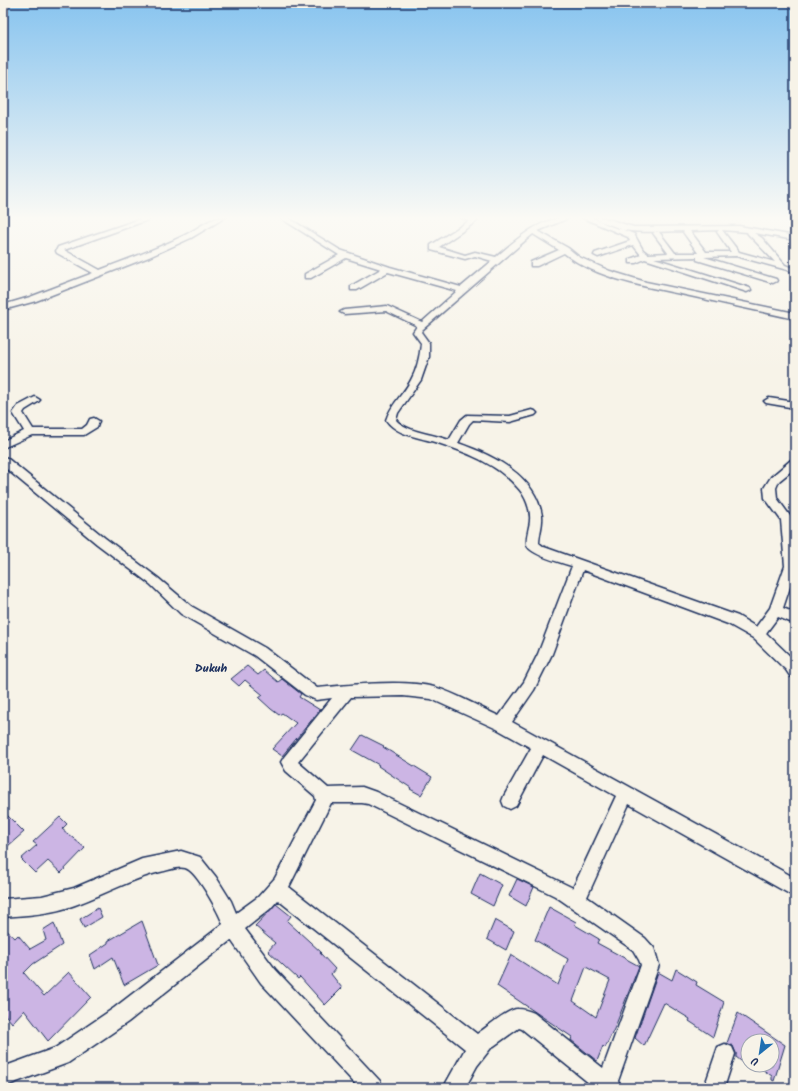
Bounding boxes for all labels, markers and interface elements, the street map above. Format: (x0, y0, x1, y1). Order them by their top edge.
district label: Dukuh (195, 659, 227, 678)
north arrow (740, 1033, 780, 1073)
text: U (748, 1051, 763, 1070)

